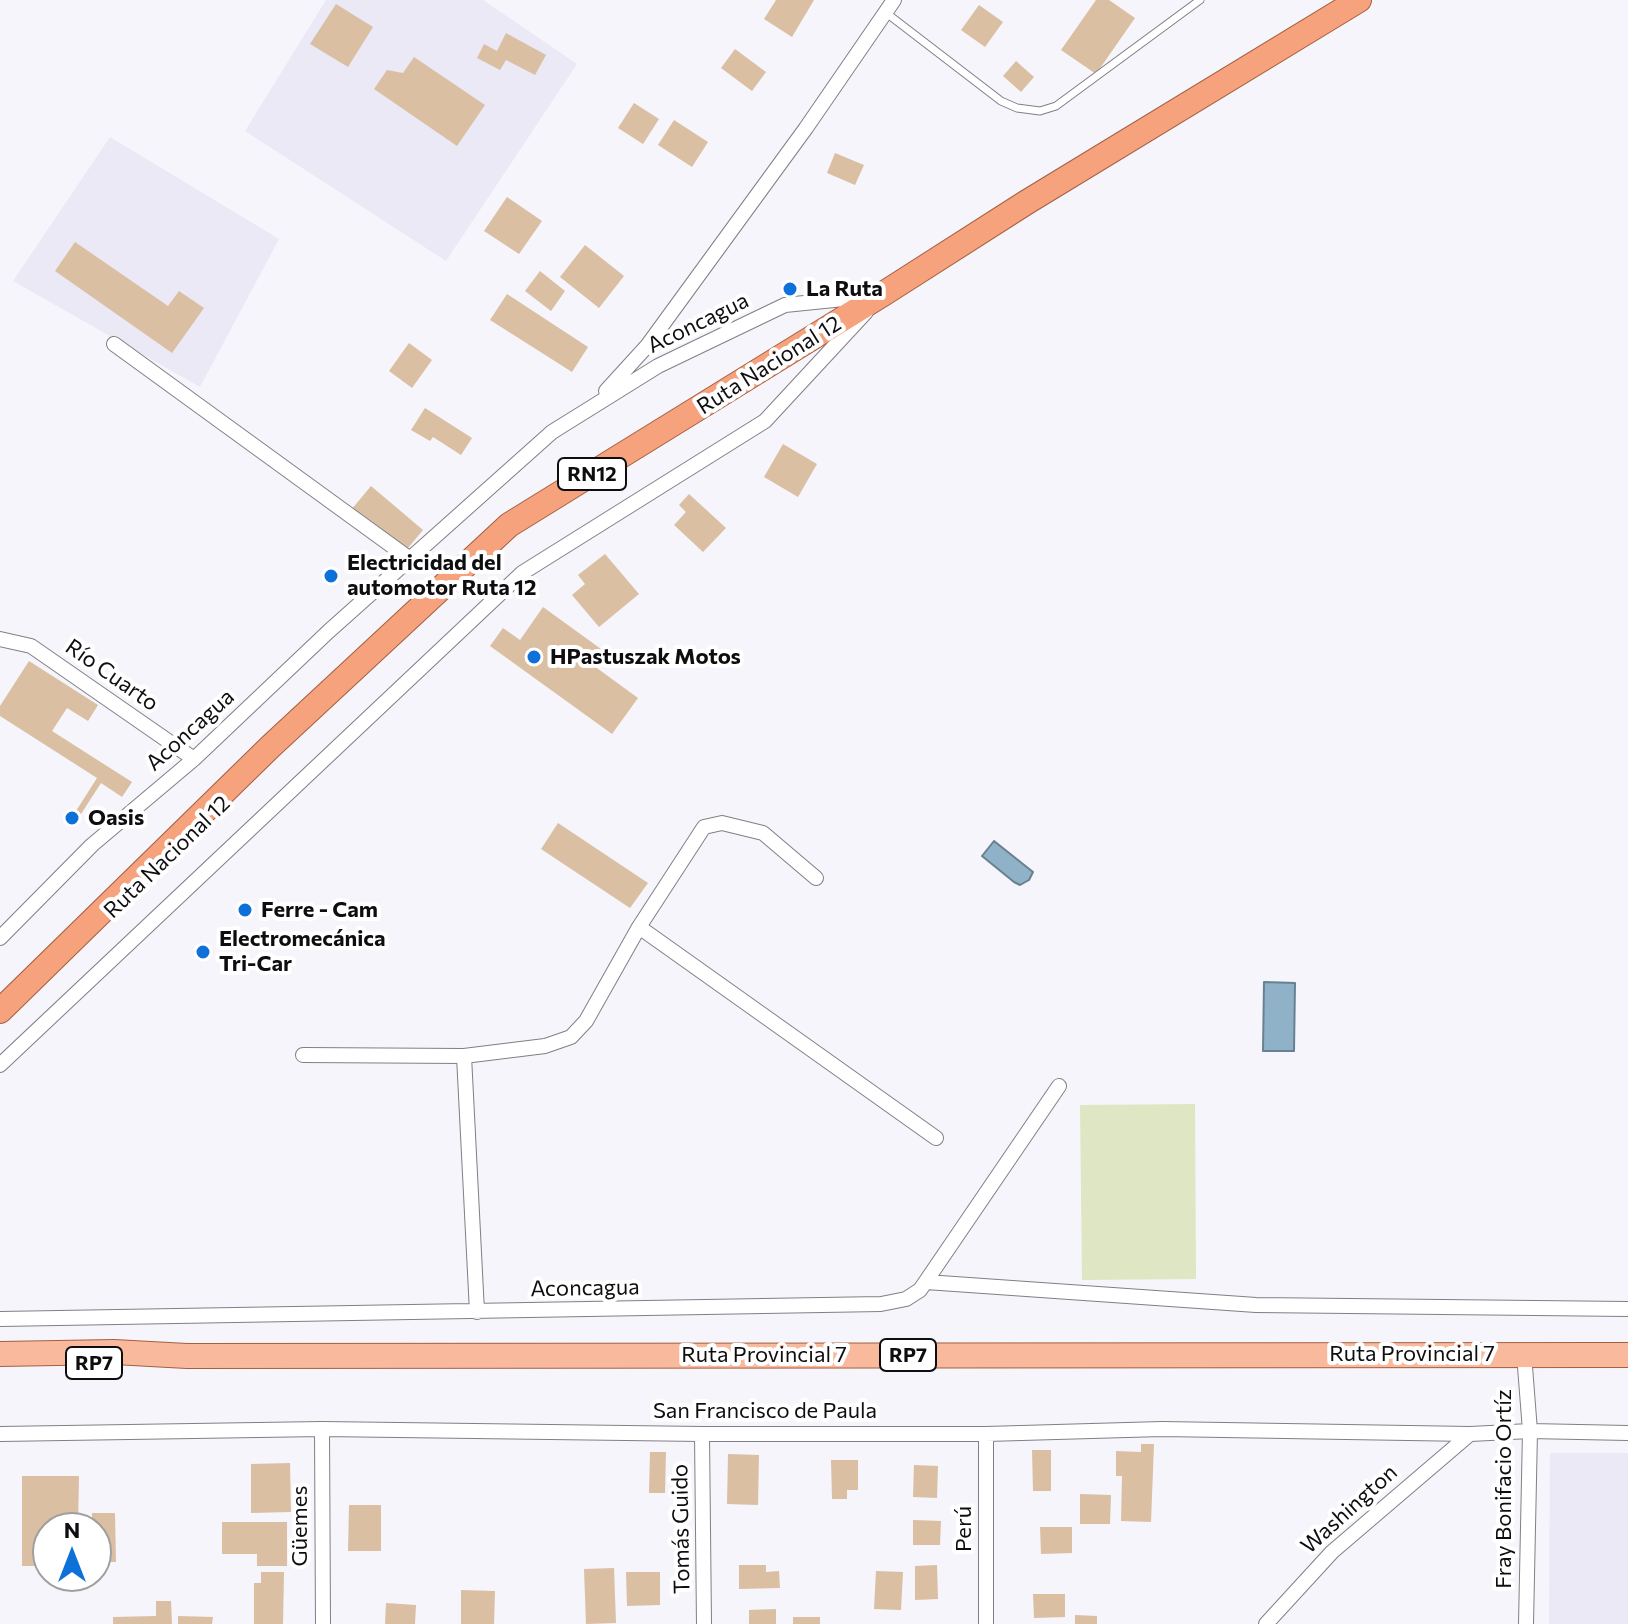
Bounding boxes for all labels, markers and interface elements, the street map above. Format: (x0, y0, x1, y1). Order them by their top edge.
place label: La Ruta (806, 276, 883, 302)
marker: La Ruta (781, 280, 799, 298)
street label: Aconcagua (643, 287, 753, 359)
street label: Ruta Nacional 12 (692, 310, 846, 420)
road number: RN12 (558, 458, 626, 490)
place label: Electricidad del automotor Ruta 12 (347, 550, 536, 602)
marker: Electricidad del automotor Ruta 12 (322, 567, 340, 585)
street label: Río Cuarto (60, 633, 164, 717)
place label: HPastuszak Motos (550, 644, 741, 670)
marker: HPastuszak Motos (525, 648, 543, 666)
street label: Aconcagua (141, 684, 239, 776)
street label: Ruta Nacional 12 (99, 790, 235, 924)
place label: Oasis (88, 805, 144, 831)
marker: Oasis (63, 809, 81, 827)
place label: Ferre - Cam (261, 897, 378, 923)
marker: Ferre - Cam (236, 901, 254, 919)
place label: Electromecánica Tri-Car (219, 926, 386, 978)
marker: Electromecánica Tri-Car (194, 943, 212, 961)
street label: Aconcagua (530, 1274, 640, 1302)
road number: RP7 (880, 1339, 936, 1371)
street label: Ruta Provincial 7 (1329, 1341, 1495, 1367)
street label: Ruta Provincial 7 (681, 1342, 847, 1368)
road number: RP7 (66, 1347, 122, 1379)
street label: Fray Bonifacio Ortíz (1491, 1389, 1517, 1589)
street label: San Francisco de Paula (653, 1398, 877, 1424)
street label: Washington (1296, 1459, 1402, 1559)
street label: Tomás Guido (667, 1464, 695, 1594)
street label: Güemes (287, 1486, 313, 1566)
street label: Perú (951, 1506, 977, 1552)
north arrow (32, 1512, 112, 1592)
text: N (64, 1516, 80, 1543)

